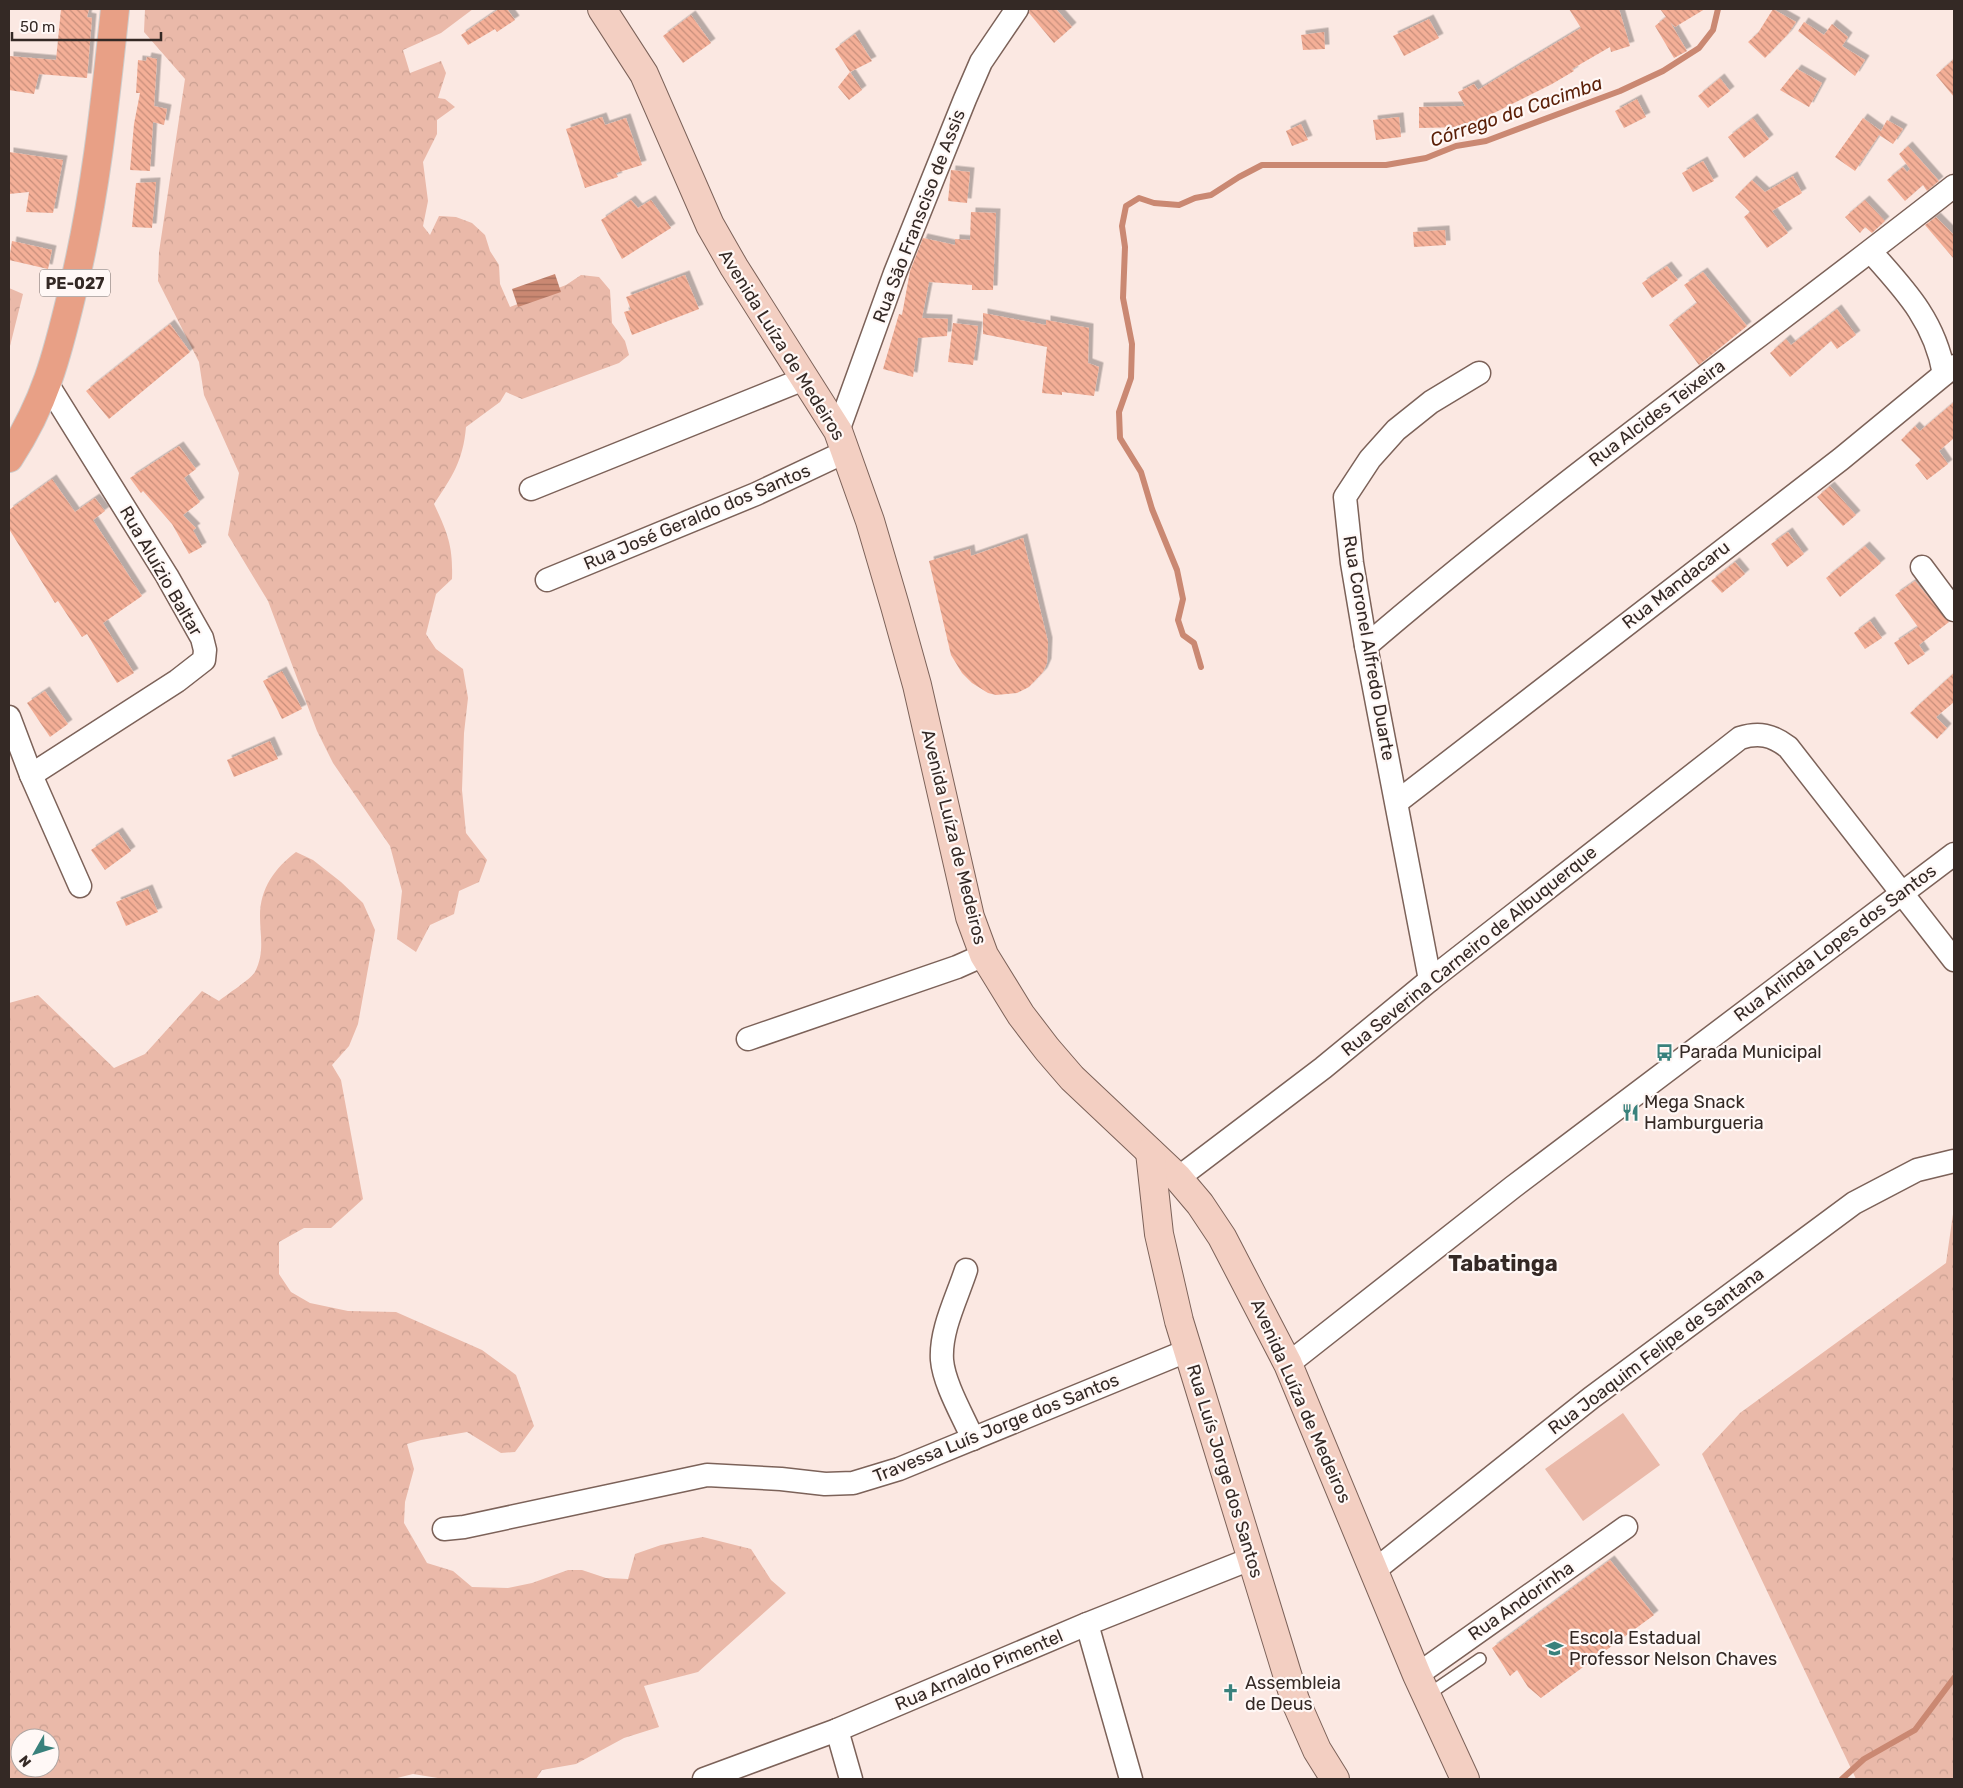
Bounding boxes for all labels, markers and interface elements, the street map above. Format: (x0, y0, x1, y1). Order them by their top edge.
scale bar (12, 10, 161, 42)
text: 50 m (20, 18, 55, 36)
water label: Córrego da Cacimba (1427, 71, 1605, 152)
street label: Rua São Fransciso de Assis (868, 106, 970, 326)
street label: Avenida Luíza de Medeiros (714, 245, 850, 445)
road number: PE-027 (40, 270, 110, 296)
street label: Rua Alcides Teixeira (1585, 355, 1729, 471)
street label: Rua José Geraldo dos Santos (580, 459, 814, 575)
street label: Rua Aluízio Baltar (115, 502, 207, 640)
street label: Rua Coronel Alfredo Duarte (1338, 534, 1400, 762)
street label: Rua Mandacaru (1618, 536, 1734, 634)
street label: Avenida Luíza de Medeiros (917, 727, 991, 947)
street label: Rua Severina Carneiro de Albuquerque (1337, 841, 1601, 1061)
street label: Rua Arlinda Lopes dos Santos (1729, 860, 1941, 1026)
place label: Parada Municipal (1679, 1041, 1822, 1063)
bus stop icon: Parada Municipal (1655, 1042, 1675, 1062)
place label: Mega Snack Hamburgueria (1644, 1091, 1764, 1134)
restaurant icon: Mega Snack Hamburgueria (1620, 1102, 1640, 1122)
district label: Tabatinga (1448, 1250, 1558, 1277)
street label: Rua Joaquim Felipe de Santana (1544, 1263, 1768, 1439)
street label: Avenida Luíza de Medeiros (1246, 1296, 1356, 1506)
street label: Rua Luís Jorge dos Santos (1182, 1361, 1268, 1581)
street label: Travessa Luís Jorge dos Santos (870, 1369, 1122, 1487)
street label: Rua Andorinha (1464, 1557, 1578, 1645)
street label: Rua Arnaldo Pimentel (892, 1625, 1066, 1715)
place label: Escola Estadual Professor Nelson Chaves (1569, 1627, 1777, 1670)
school or university icon: Escola Estadual Professor Nelson Chaves (1545, 1638, 1565, 1658)
place label: Assembleia de Deus (1245, 1672, 1341, 1715)
church icon: Assembleia de Deus (1221, 1683, 1241, 1703)
north arrow (10, 1728, 60, 1778)
text: N (16, 1752, 35, 1770)

